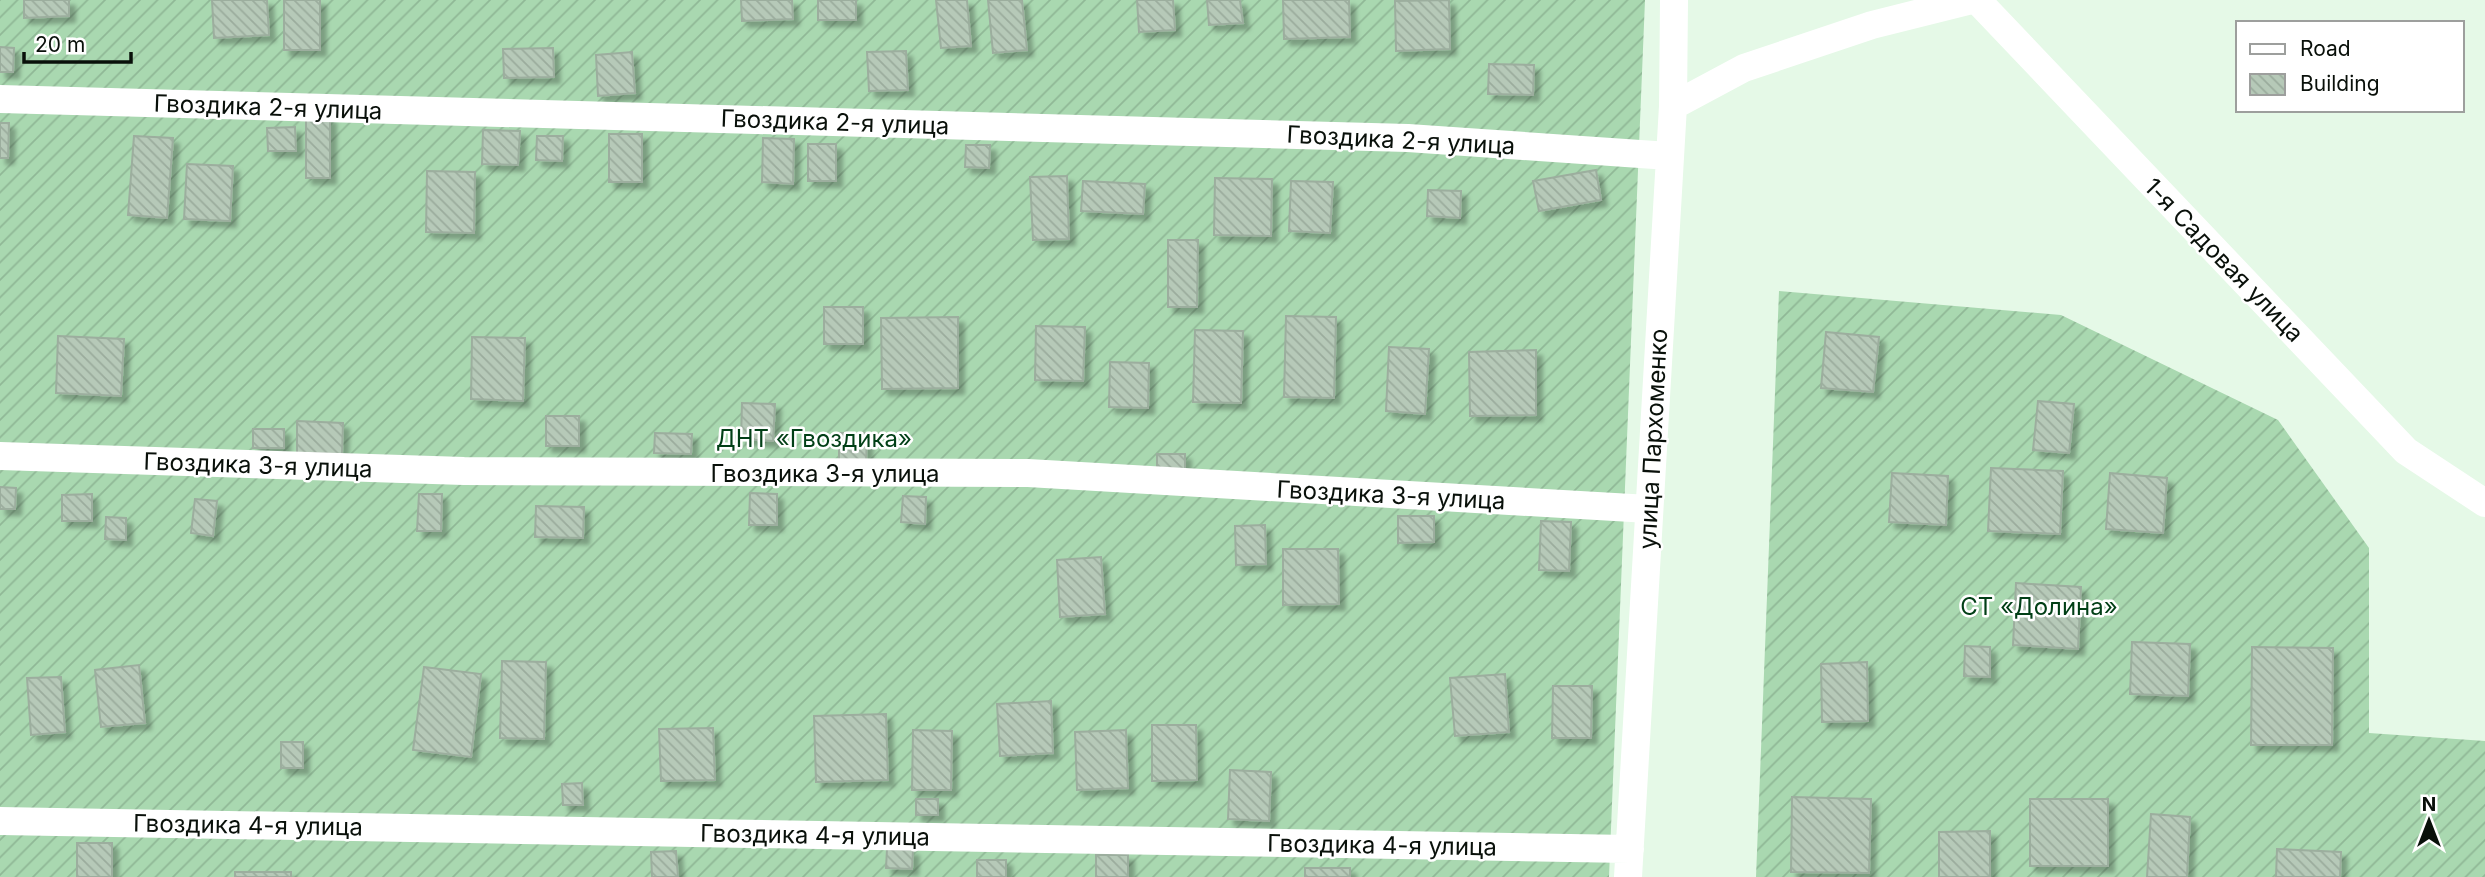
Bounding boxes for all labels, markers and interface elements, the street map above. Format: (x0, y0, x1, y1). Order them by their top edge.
scale bar (24, 21, 131, 65)
legend (2236, 21, 2464, 112)
text: 20 m (35, 32, 85, 57)
text: Road (2300, 36, 2351, 61)
text: Building (2300, 71, 2380, 96)
street label: Гвоздика 2-я улица (153, 89, 383, 125)
street label: Гвоздика 2-я улица (720, 104, 950, 140)
street label: Гвоздика 2-я улица (1286, 120, 1516, 160)
street label: 1-я Садовая улица (2138, 172, 2310, 348)
street label: улица Пархоменко (1633, 328, 1673, 550)
park label: ДНТ «Гвоздика» (716, 424, 912, 453)
street label: Гвоздика 3-я улица (143, 447, 373, 483)
street label: Гвоздика 3-я улица (711, 459, 939, 488)
street label: Гвоздика 3-я улица (1276, 475, 1506, 515)
park label: СТ «Долина» (1960, 592, 2118, 621)
north arrow (2394, 786, 2464, 856)
text: N (2422, 793, 2436, 816)
street label: Гвоздика 4-я улица (133, 808, 363, 842)
street label: Гвоздика 4-я улица (700, 818, 930, 852)
street label: Гвоздика 4-я улица (1267, 828, 1497, 862)

